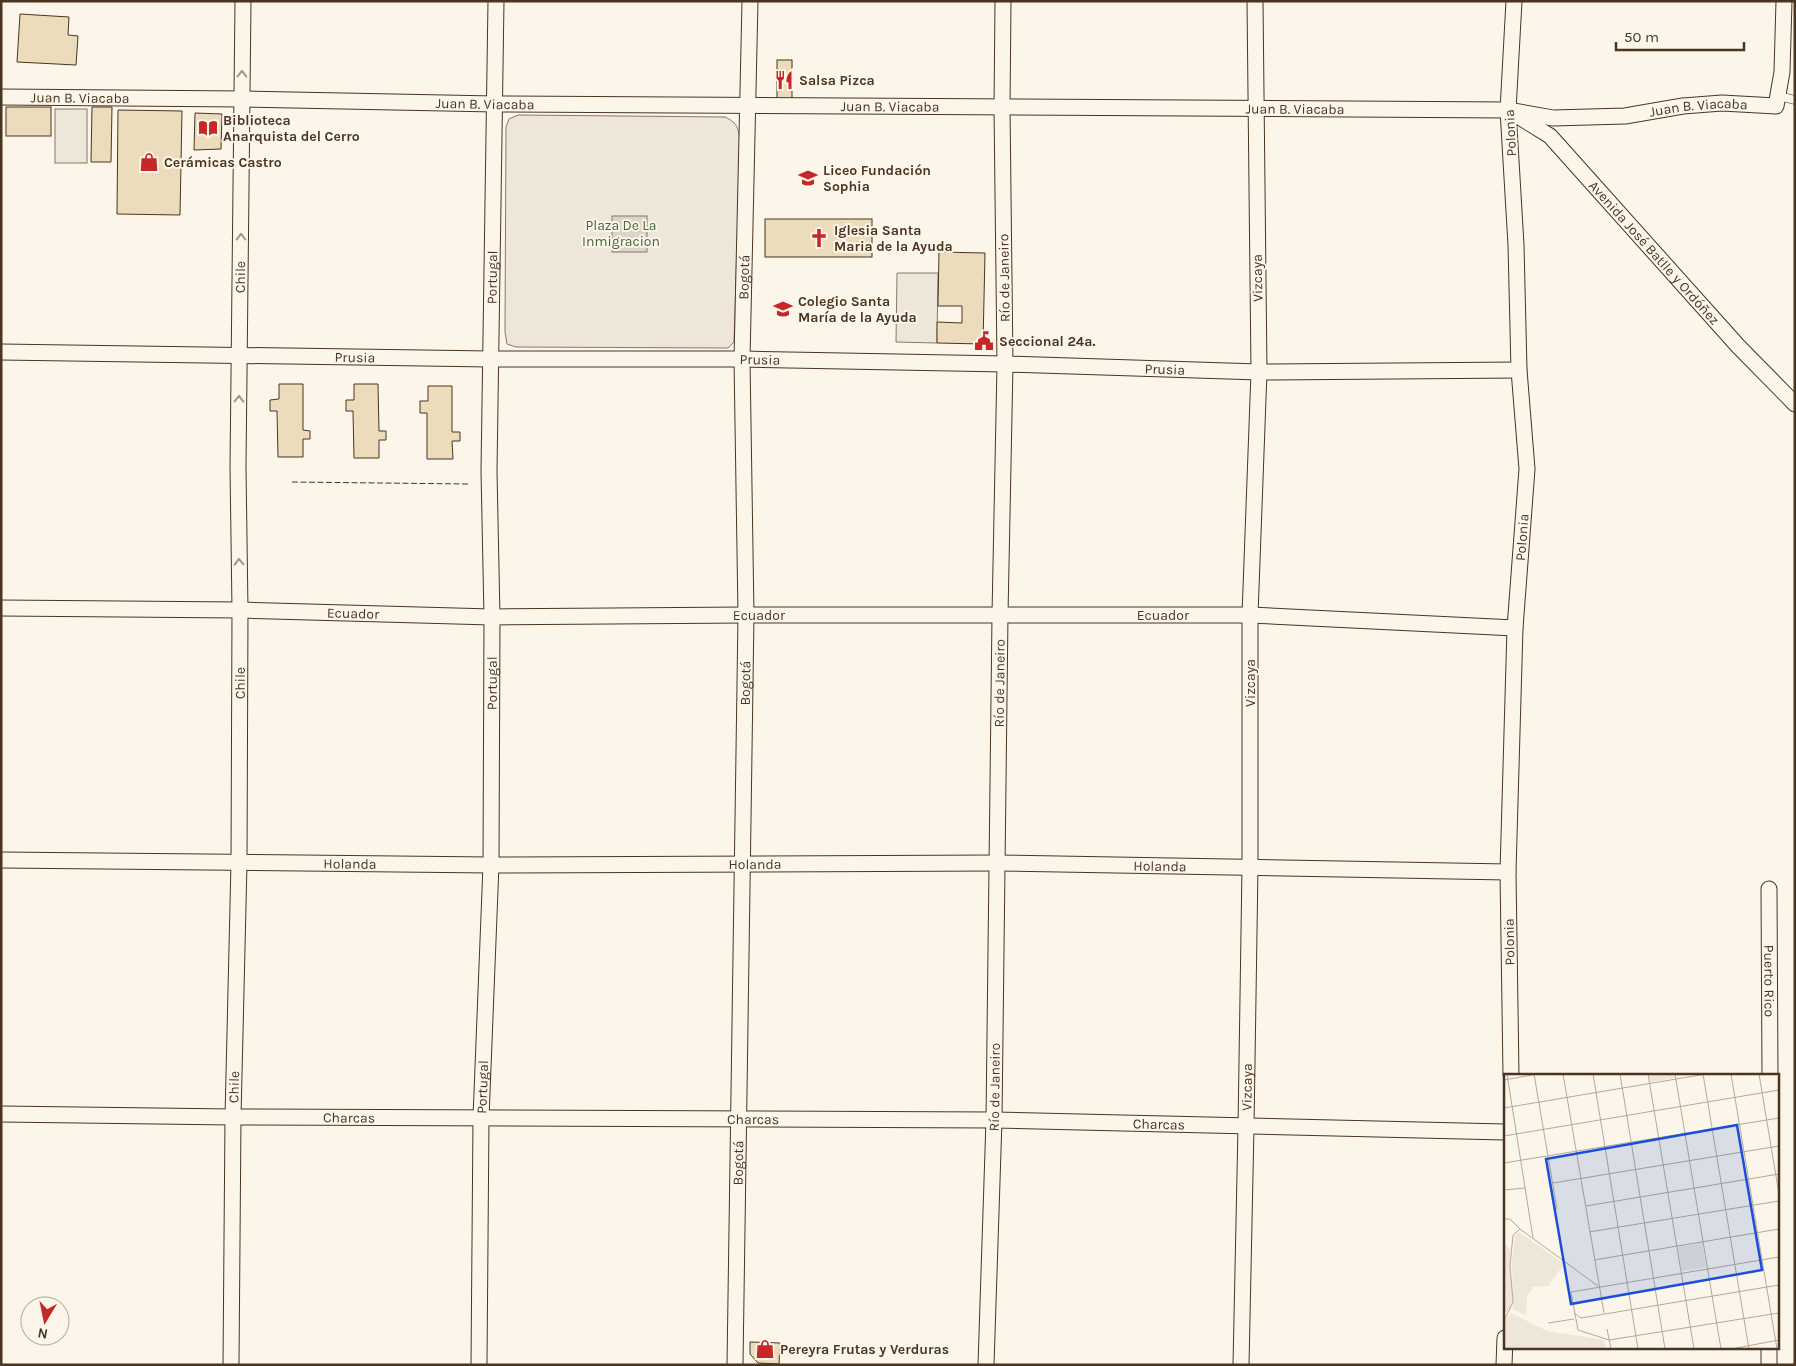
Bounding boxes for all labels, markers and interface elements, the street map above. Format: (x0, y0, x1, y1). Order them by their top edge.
scale bar (1616, 20, 1744, 52)
text: 50 m (1624, 28, 1659, 46)
restaurant icon: Salsa Pizca (773, 69, 795, 91)
one-way arrow (237, 70, 248, 78)
place label: Salsa Pizca (799, 72, 875, 89)
street label: Juan B. Viacaba (30, 89, 130, 107)
street label: Juan B. Viacaba (435, 95, 534, 113)
street label: Juan B. Viacaba (1648, 95, 1748, 121)
street label: Juan B. Viacaba (840, 98, 939, 116)
street label: Juan B. Viacaba (1245, 100, 1344, 118)
street label: Polonia (1501, 109, 1520, 157)
place label: Biblioteca Anarquista del Cerro (223, 112, 360, 145)
library icon: Biblioteca Anarquista del Cerro (197, 117, 219, 139)
shop icon: Cerámicas Castro (138, 151, 160, 173)
place label: Cerámicas Castro (164, 154, 282, 171)
place label: Liceo Fundación Sophia (823, 162, 931, 195)
school or university icon: Liceo Fundación Sophia (797, 167, 819, 189)
street label: Avenida José Batlle y Ordóñez (1585, 177, 1723, 328)
park label: Plaza De La Inmigracion (582, 217, 660, 250)
place label: Iglesia Santa Maria de la Ayuda (834, 222, 953, 255)
church icon: Iglesia Santa Maria de la Ayuda (808, 227, 830, 249)
one-way arrow (236, 232, 246, 240)
street label: Río de Janeiro (995, 234, 1014, 322)
street label: Portugal (483, 250, 501, 304)
street label: Vizcaya (1249, 254, 1266, 302)
street label: Bogotá (735, 255, 753, 300)
street label: Chile (232, 261, 249, 293)
place label: Colegio Santa María de la Ayuda (798, 293, 917, 326)
school or university icon: Colegio Santa María de la Ayuda (772, 298, 794, 320)
public building icon: Seccional 24a. (973, 330, 995, 352)
place label: Seccional 24a. (999, 333, 1095, 350)
street label: Prusia (335, 349, 375, 366)
street label: Prusia (739, 351, 780, 369)
street label: Prusia (1144, 360, 1185, 379)
one-way arrow (234, 395, 245, 403)
street label: Polonia (1512, 513, 1533, 562)
one-way arrow (234, 557, 245, 565)
street label: Ecuador (327, 604, 380, 623)
street label: Ecuador (733, 607, 786, 624)
street label: Ecuador (1137, 607, 1190, 624)
street label: Río de Janeiro (991, 639, 1009, 728)
street label: Portugal (484, 656, 501, 710)
street label: Vizcaya (1242, 659, 1259, 707)
street label: Bogotá (737, 661, 754, 706)
street label: Chile (232, 667, 249, 699)
street label: Holanda (323, 855, 377, 873)
street label: Holanda (728, 856, 782, 873)
street label: Holanda (1133, 857, 1187, 875)
street label: Polonia (1501, 918, 1518, 966)
street label: Puerto Rico (1760, 945, 1778, 1017)
street label: Río de Janeiro (986, 1043, 1004, 1132)
street label: Portugal (473, 1060, 492, 1114)
street label: Vizcaya (1238, 1063, 1256, 1111)
street label: Chile (225, 1071, 243, 1103)
inset map (1504, 1074, 1778, 1348)
street label: Charcas (323, 1109, 375, 1127)
street label: Charcas (727, 1111, 779, 1128)
street label: Charcas (1133, 1115, 1185, 1133)
street label: Bogotá (730, 1140, 747, 1186)
north arrow (20, 1296, 70, 1346)
text: N (36, 1324, 49, 1343)
shop icon: Pereyra Frutas y Verduras (754, 1338, 776, 1360)
place label: Pereyra Frutas y Verduras (780, 1341, 949, 1358)

